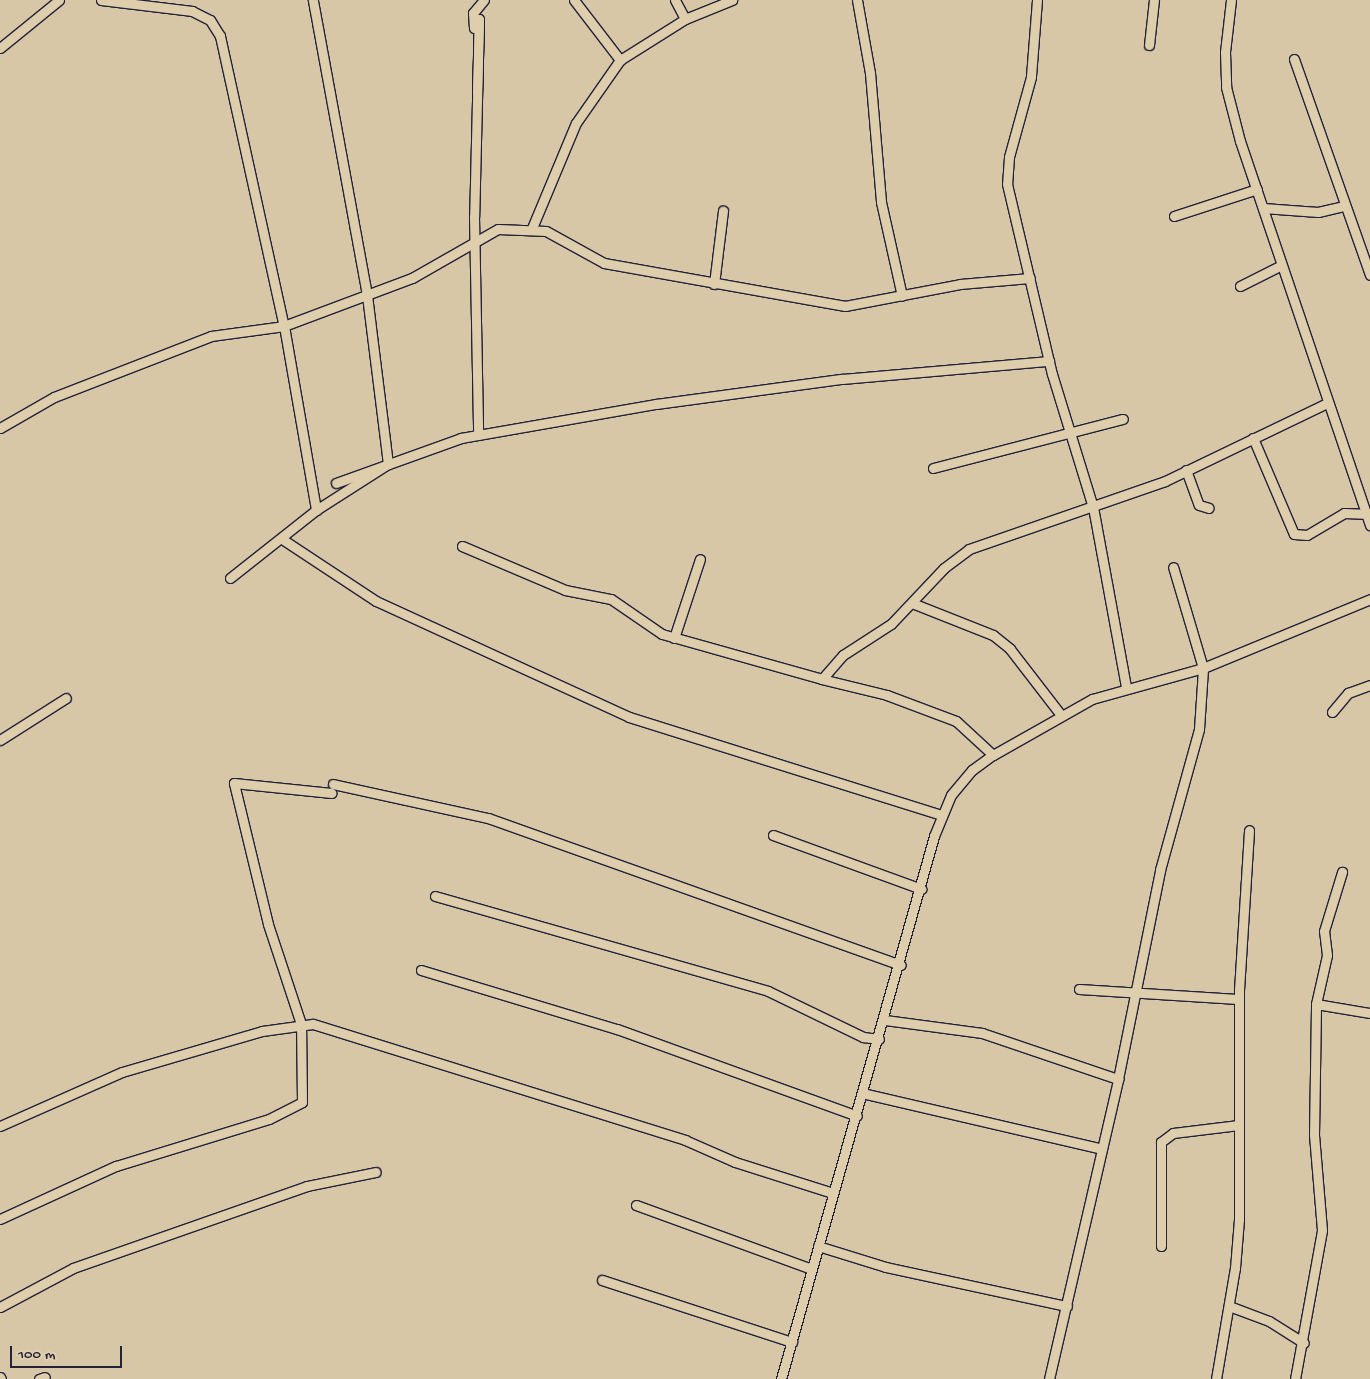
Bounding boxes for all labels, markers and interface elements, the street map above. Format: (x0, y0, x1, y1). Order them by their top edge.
scale bar (12, 1336, 125, 1368)
text: 100 m (18, 1346, 55, 1364)

